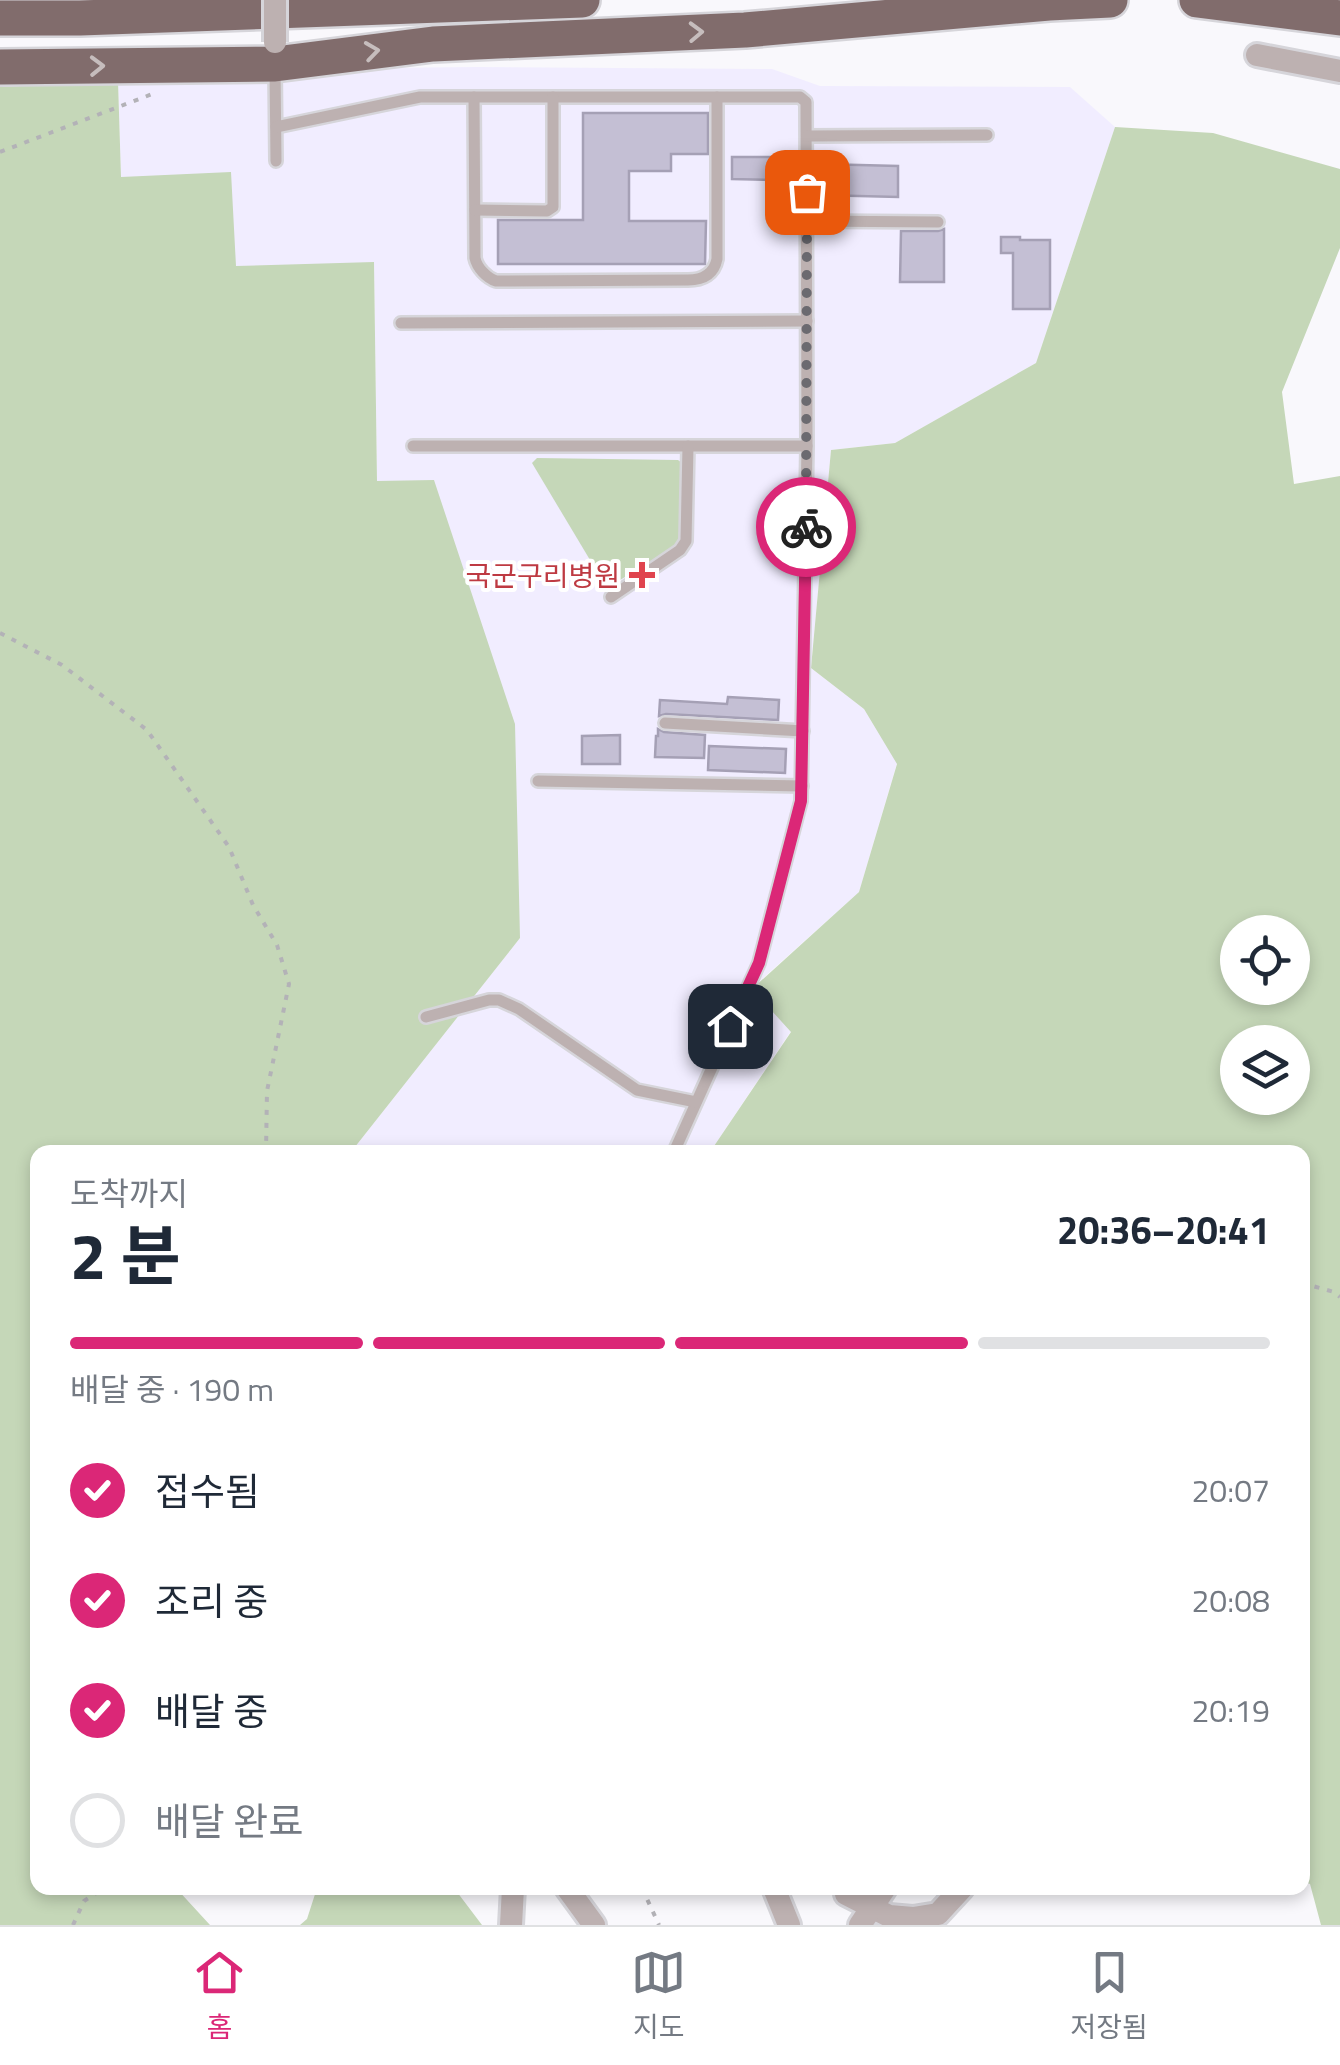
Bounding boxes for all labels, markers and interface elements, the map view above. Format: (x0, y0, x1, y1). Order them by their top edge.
one-way arrow (689, 21, 705, 42)
one-way arrow (364, 41, 380, 62)
one-way arrow (90, 55, 106, 77)
pin (765, 150, 850, 235)
icon: bag (780, 165, 835, 220)
courier (756, 477, 856, 577)
icon: bike (779, 500, 834, 555)
place label: 국군구리병원 (465, 554, 620, 597)
marker: 국군구리병원 (629, 562, 655, 588)
map controls (1220, 915, 1310, 1115)
button: locate (1220, 915, 1310, 1005)
pin (688, 984, 773, 1069)
icon: home (703, 999, 758, 1054)
button: layers (1220, 1025, 1310, 1115)
text: 도착까지 (70, 1169, 188, 1217)
text: 20:36–20:41 (1057, 1201, 1270, 1259)
text: 2 분 (70, 1205, 181, 1304)
text: 배달 중 · 190 m (70, 1365, 274, 1413)
text: 접수됨 (155, 1462, 260, 1520)
icon: check (70, 1463, 125, 1518)
text: 20:07 (1191, 1466, 1270, 1514)
text: 조리 중 (155, 1572, 268, 1630)
icon: check (70, 1573, 125, 1628)
text: 20:08 (1191, 1576, 1270, 1624)
text: 배달 중 (155, 1682, 268, 1740)
icon: check (70, 1683, 125, 1738)
text: 20:19 (1191, 1686, 1270, 1734)
text: 배달 완료 (155, 1792, 303, 1850)
tab: 홈 (192, 1945, 247, 2048)
tab: 지도 (631, 1945, 686, 2048)
tab: 저장됨 (1071, 1945, 1148, 2048)

